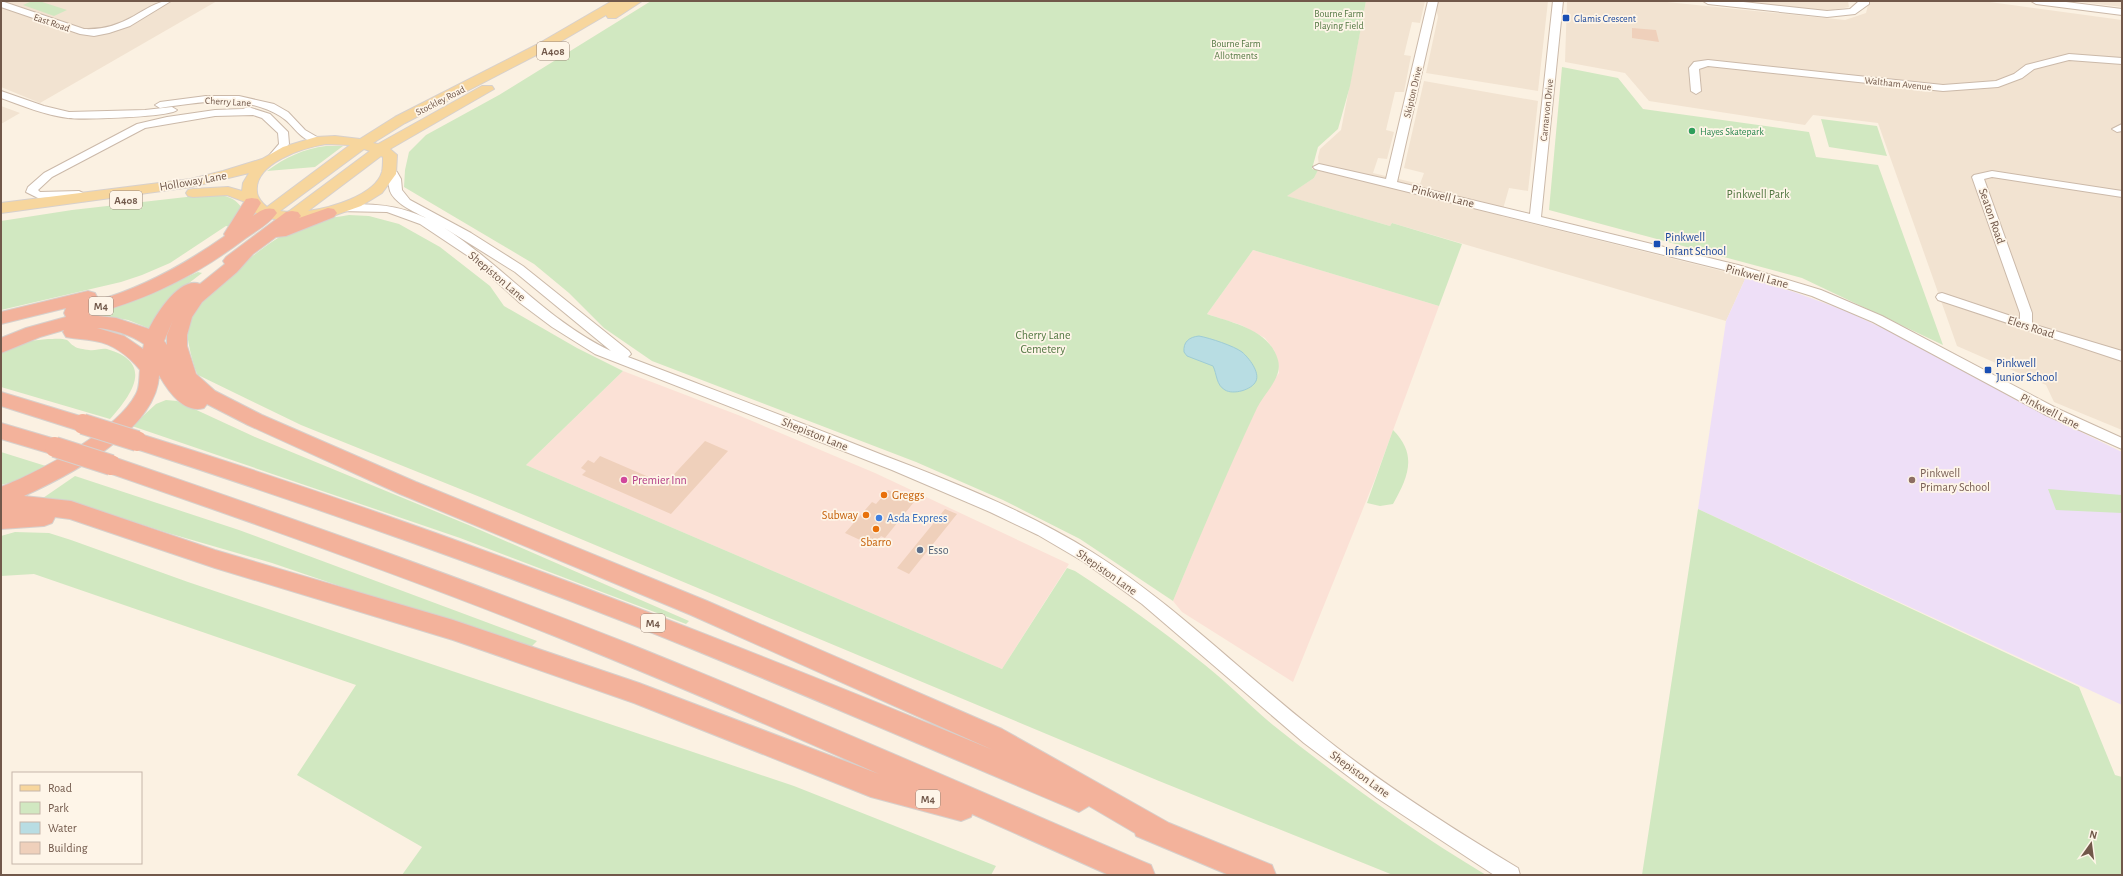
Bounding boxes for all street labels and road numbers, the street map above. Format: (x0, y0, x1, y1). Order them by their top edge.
street label: East Road (32, 12, 71, 34)
road number: A408 (537, 42, 569, 60)
street label: Skipton Drive (1402, 65, 1424, 119)
street label: Waltham Avenue (1864, 76, 1932, 93)
street label: Carnarvon Drive (1539, 78, 1555, 142)
street label: Stockley Road (414, 84, 467, 118)
street label: Cherry Lane (205, 96, 252, 108)
street label: Holloway Lane (158, 169, 228, 194)
street label: Pinkwell Lane (1410, 182, 1476, 210)
street label: Seaton Road (1977, 187, 2007, 245)
road number: A408 (110, 191, 142, 209)
street label: Shepiston Lane (466, 249, 528, 303)
street label: Pinkwell Lane (1724, 262, 1790, 290)
road number: M4 (89, 297, 113, 315)
street label: Elers Road (2006, 314, 2056, 340)
street label: Pinkwell Lane (2019, 391, 2081, 431)
street label: Shepiston Lane (780, 415, 850, 453)
street label: Shepiston Lane (1075, 547, 1139, 597)
road number: M4 (641, 614, 665, 632)
street label: Shepiston Lane (1328, 748, 1392, 800)
road number: M4 (916, 790, 940, 808)

